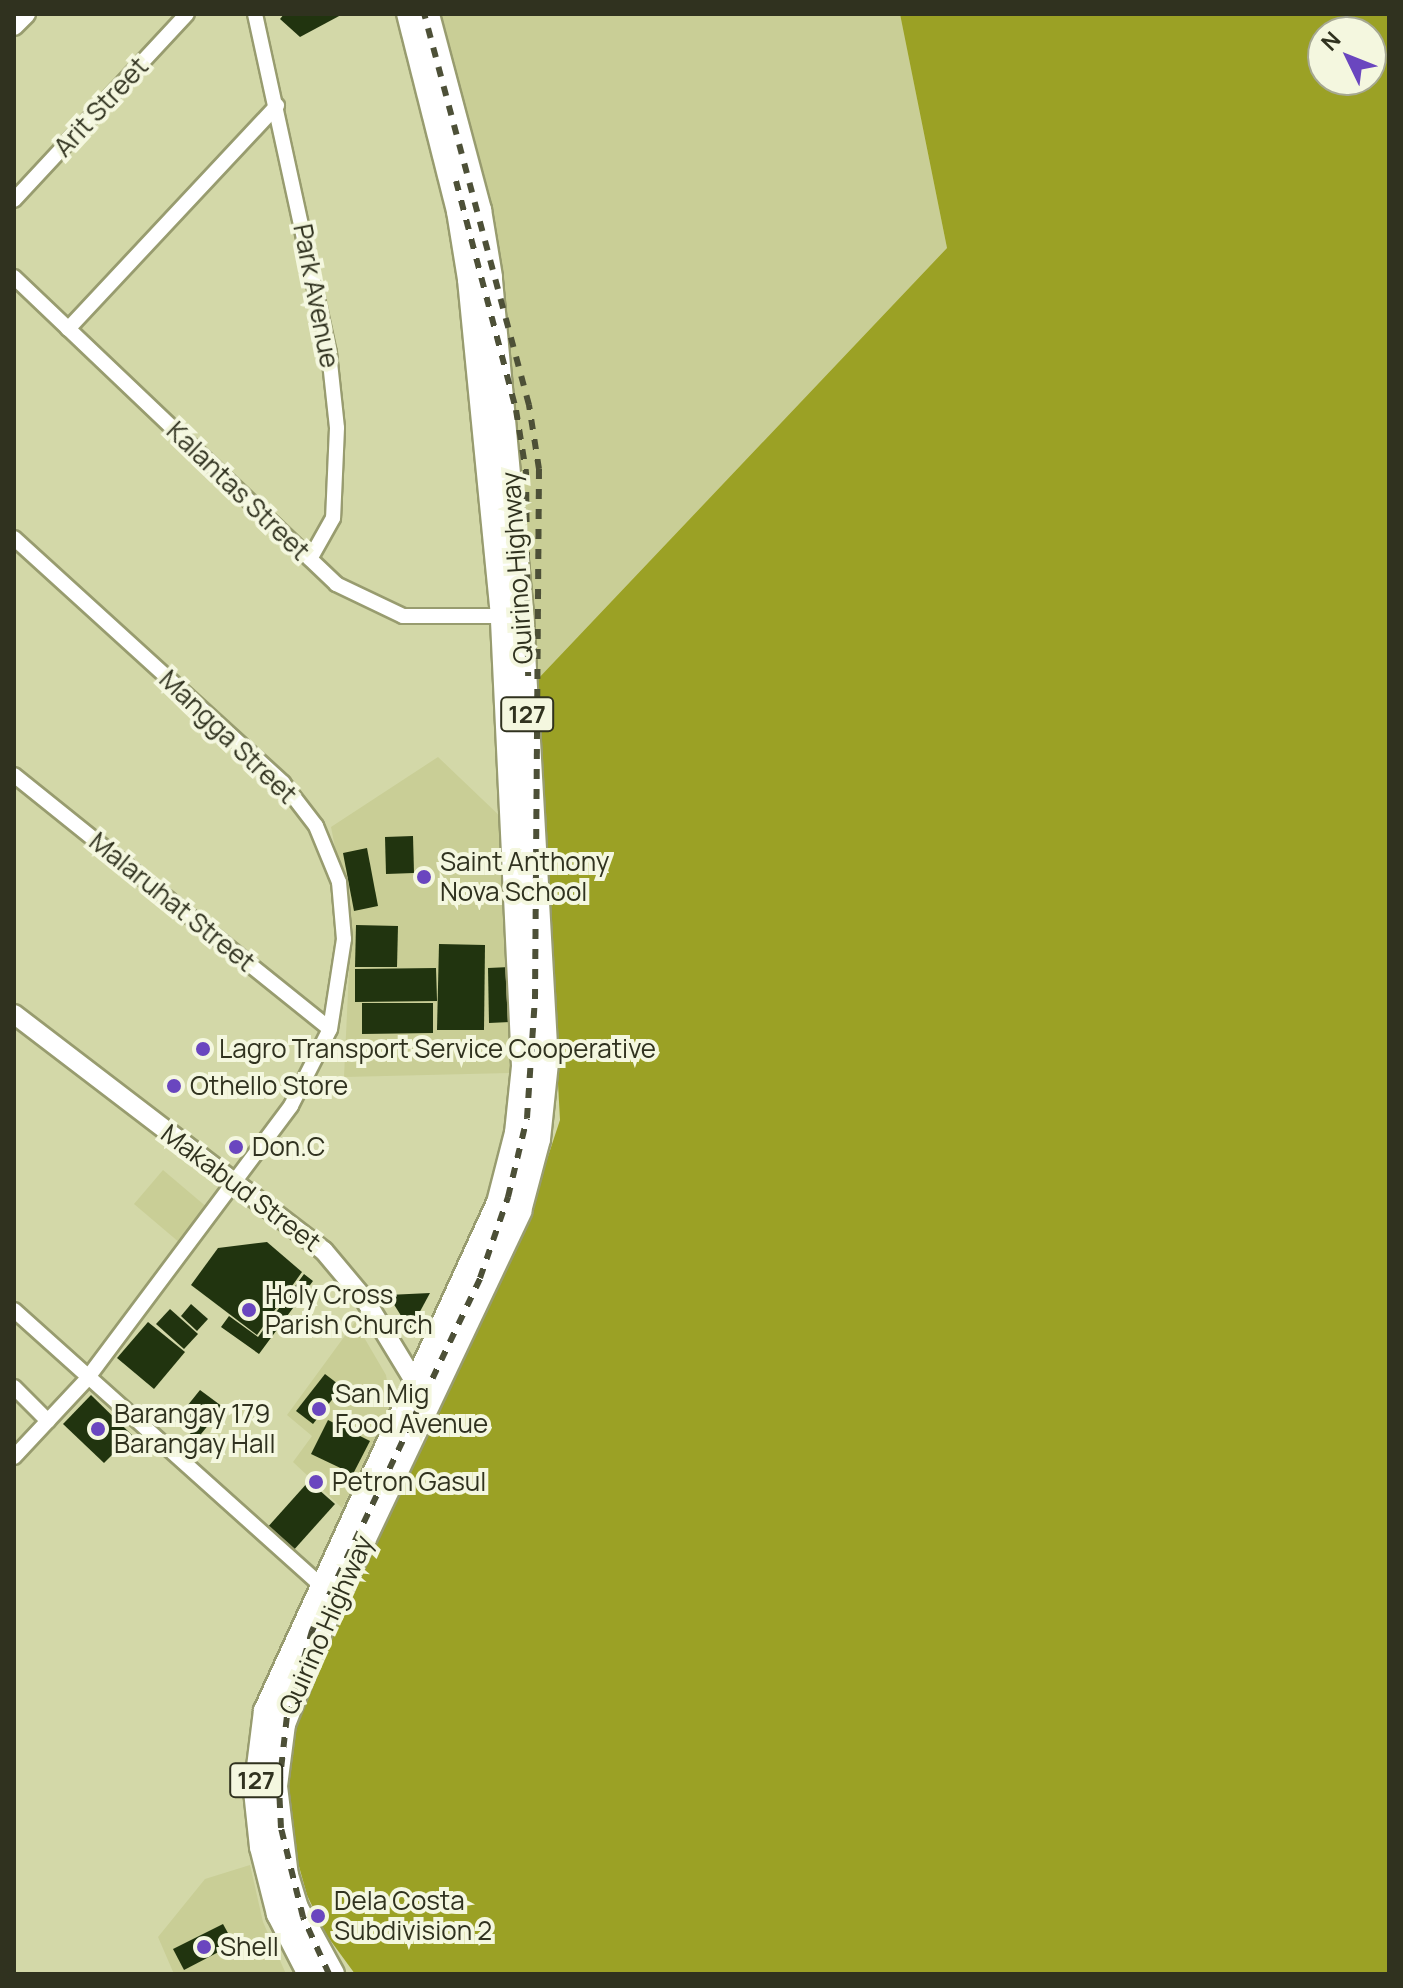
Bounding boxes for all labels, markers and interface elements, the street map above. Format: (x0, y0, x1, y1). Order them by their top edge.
north arrow (1307, 16, 1387, 96)
text: N (1315, 25, 1347, 57)
street label: Arit Street (47, 51, 155, 163)
street label: Park Avenue (287, 221, 345, 371)
street label: Kalantas Street (160, 415, 316, 567)
street label: Quirino Highway (495, 471, 539, 665)
street label: Mangga Street (153, 664, 303, 810)
road number: 127 (499, 694, 555, 734)
street label: Malaruhat Street (83, 826, 261, 978)
place label: Saint Anthony Nova School (440, 846, 609, 908)
marker: Saint Anthony Nova School (415, 868, 433, 886)
place label: Lagro Transport Service Cooperative (219, 1033, 656, 1065)
marker: Lagro Transport Service Cooperative (194, 1040, 212, 1058)
place label: Othello Store (190, 1070, 348, 1102)
marker: Othello Store (165, 1077, 183, 1095)
street label: Makabud Street (155, 1118, 327, 1258)
place label: Don.C (252, 1131, 325, 1163)
marker: Don.C (227, 1138, 245, 1156)
place label: Holy Cross Parish Church (265, 1279, 433, 1340)
marker: Holy Cross Parish Church (240, 1301, 258, 1319)
place label: San Mig Food Avenue (335, 1378, 488, 1440)
place label: Barangay 179 Barangay Hall (114, 1398, 275, 1460)
marker: San Mig Food Avenue (310, 1400, 328, 1418)
marker: Barangay 179 Barangay Hall (89, 1420, 107, 1438)
place label: Petron Gasul (332, 1466, 486, 1498)
marker: Petron Gasul (307, 1473, 325, 1491)
street label: Quirino Highway (273, 1531, 379, 1719)
road number: 127 (228, 1760, 284, 1800)
place label: Dela Costa Subdivision 2 (334, 1885, 492, 1946)
marker: Dela Costa Subdivision 2 (309, 1907, 327, 1925)
place label: Shell (220, 1931, 279, 1963)
marker: Shell (195, 1938, 213, 1956)

